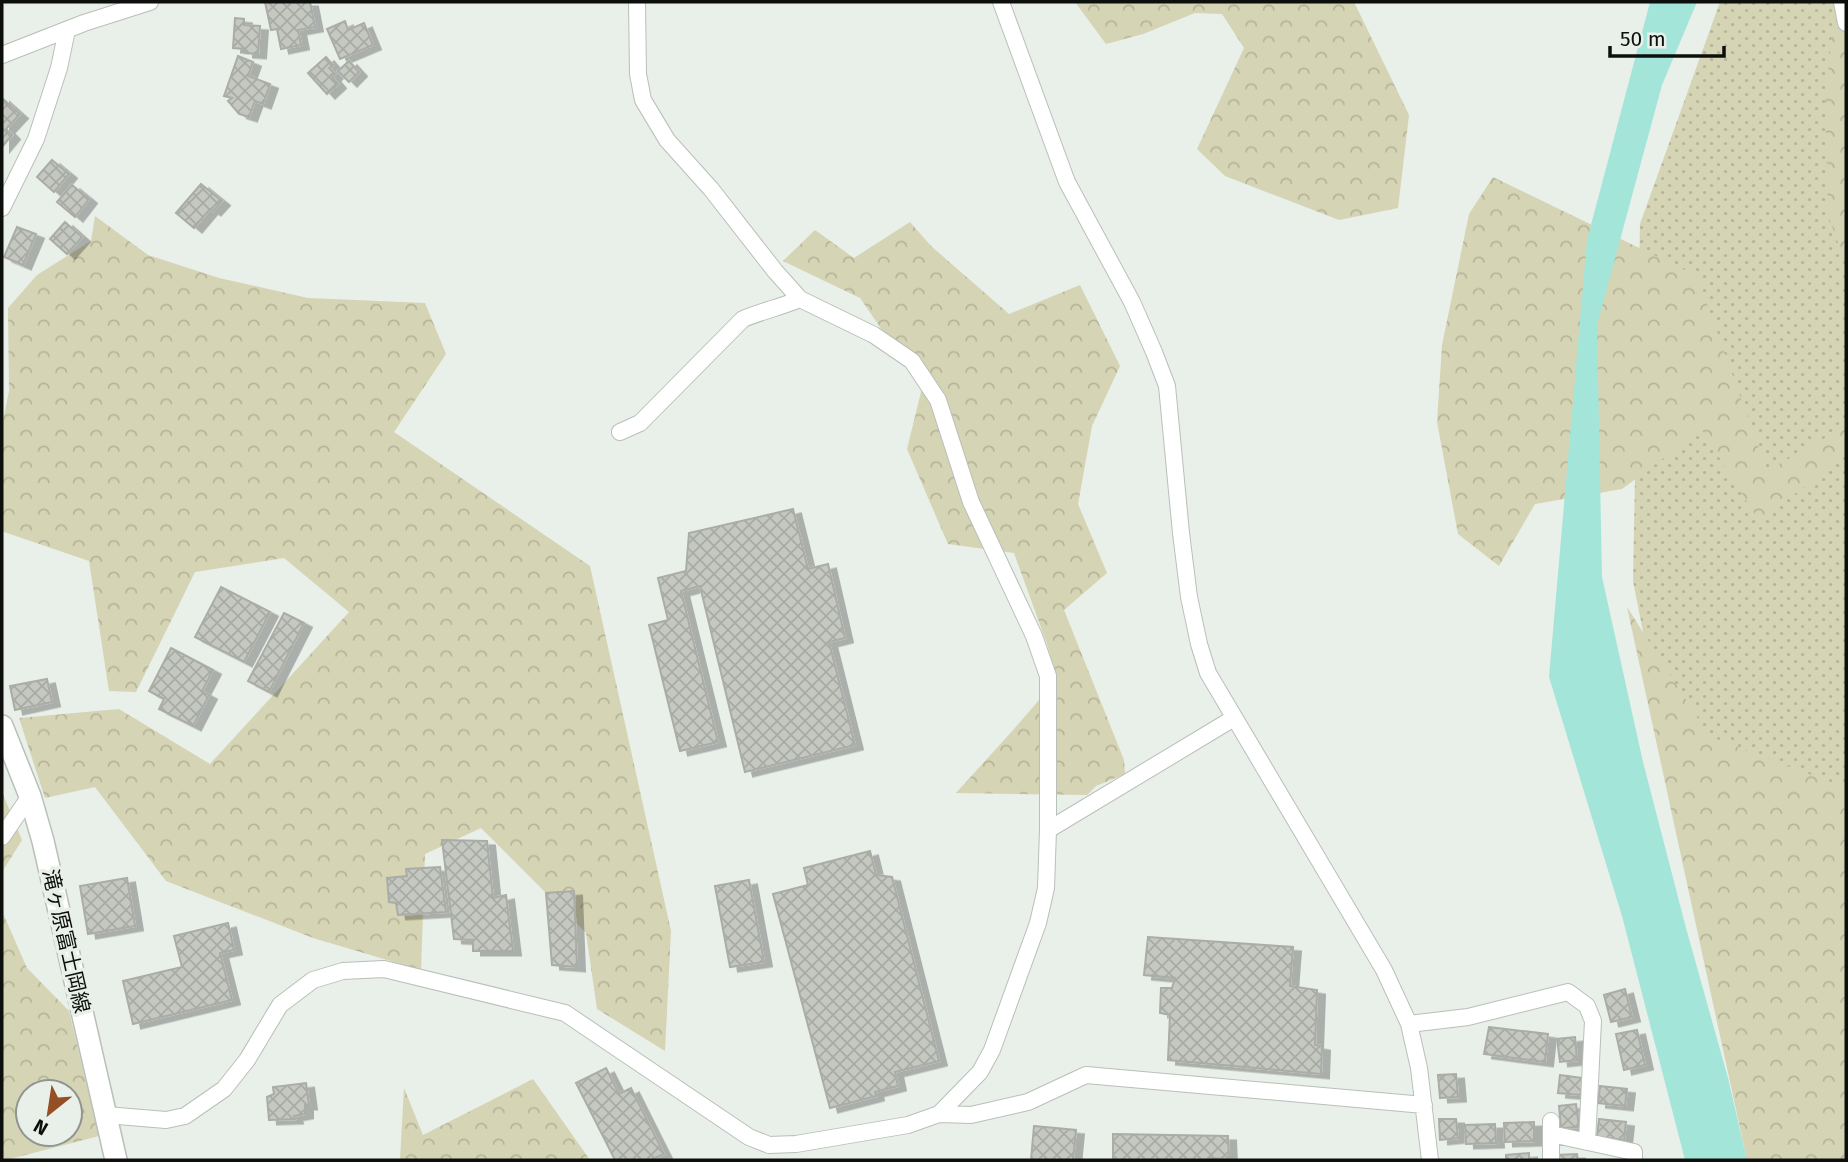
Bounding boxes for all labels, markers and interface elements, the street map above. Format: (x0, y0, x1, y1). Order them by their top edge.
scale bar (1610, 14, 1724, 58)
text: 50 m (1620, 26, 1666, 52)
street label: 滝ヶ原富士岡線 (37, 866, 95, 1016)
north arrow (14, 1078, 84, 1148)
text: N (30, 1114, 52, 1140)

